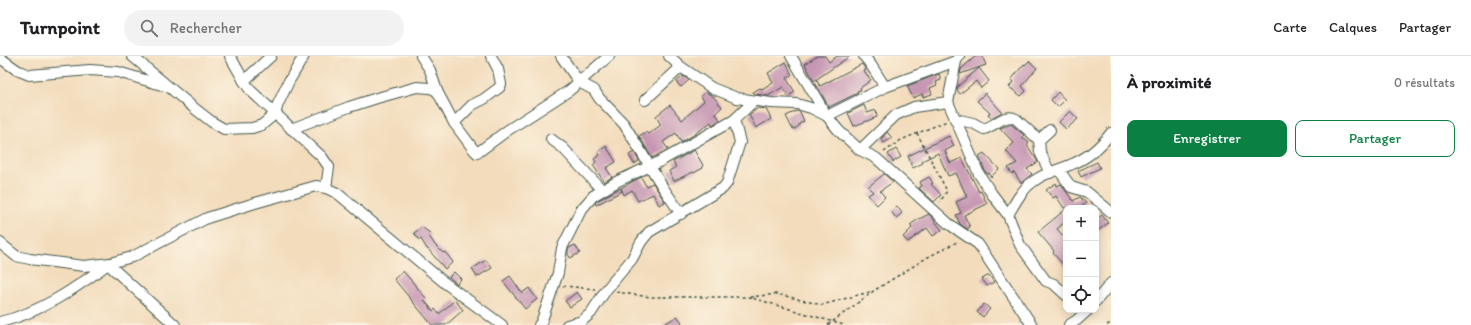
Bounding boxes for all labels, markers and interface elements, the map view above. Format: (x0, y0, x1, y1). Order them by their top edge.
search box (124, 10, 404, 46)
text: Turnpoint (20, 16, 100, 39)
icon: search (138, 17, 160, 39)
text: Rechercher (170, 19, 242, 37)
text: Carte (1273, 19, 1307, 36)
text: Calques (1329, 19, 1377, 36)
text: Partager (1399, 19, 1451, 36)
text: À proximité (1127, 72, 1212, 92)
text: 0 résultats (1394, 75, 1455, 90)
button: Enregistrer (1127, 120, 1287, 157)
button: Partager (1295, 120, 1455, 157)
map controls (1063, 205, 1099, 313)
button: + (1063, 205, 1099, 241)
button: − (1063, 241, 1099, 277)
button: locate (1063, 277, 1099, 313)

